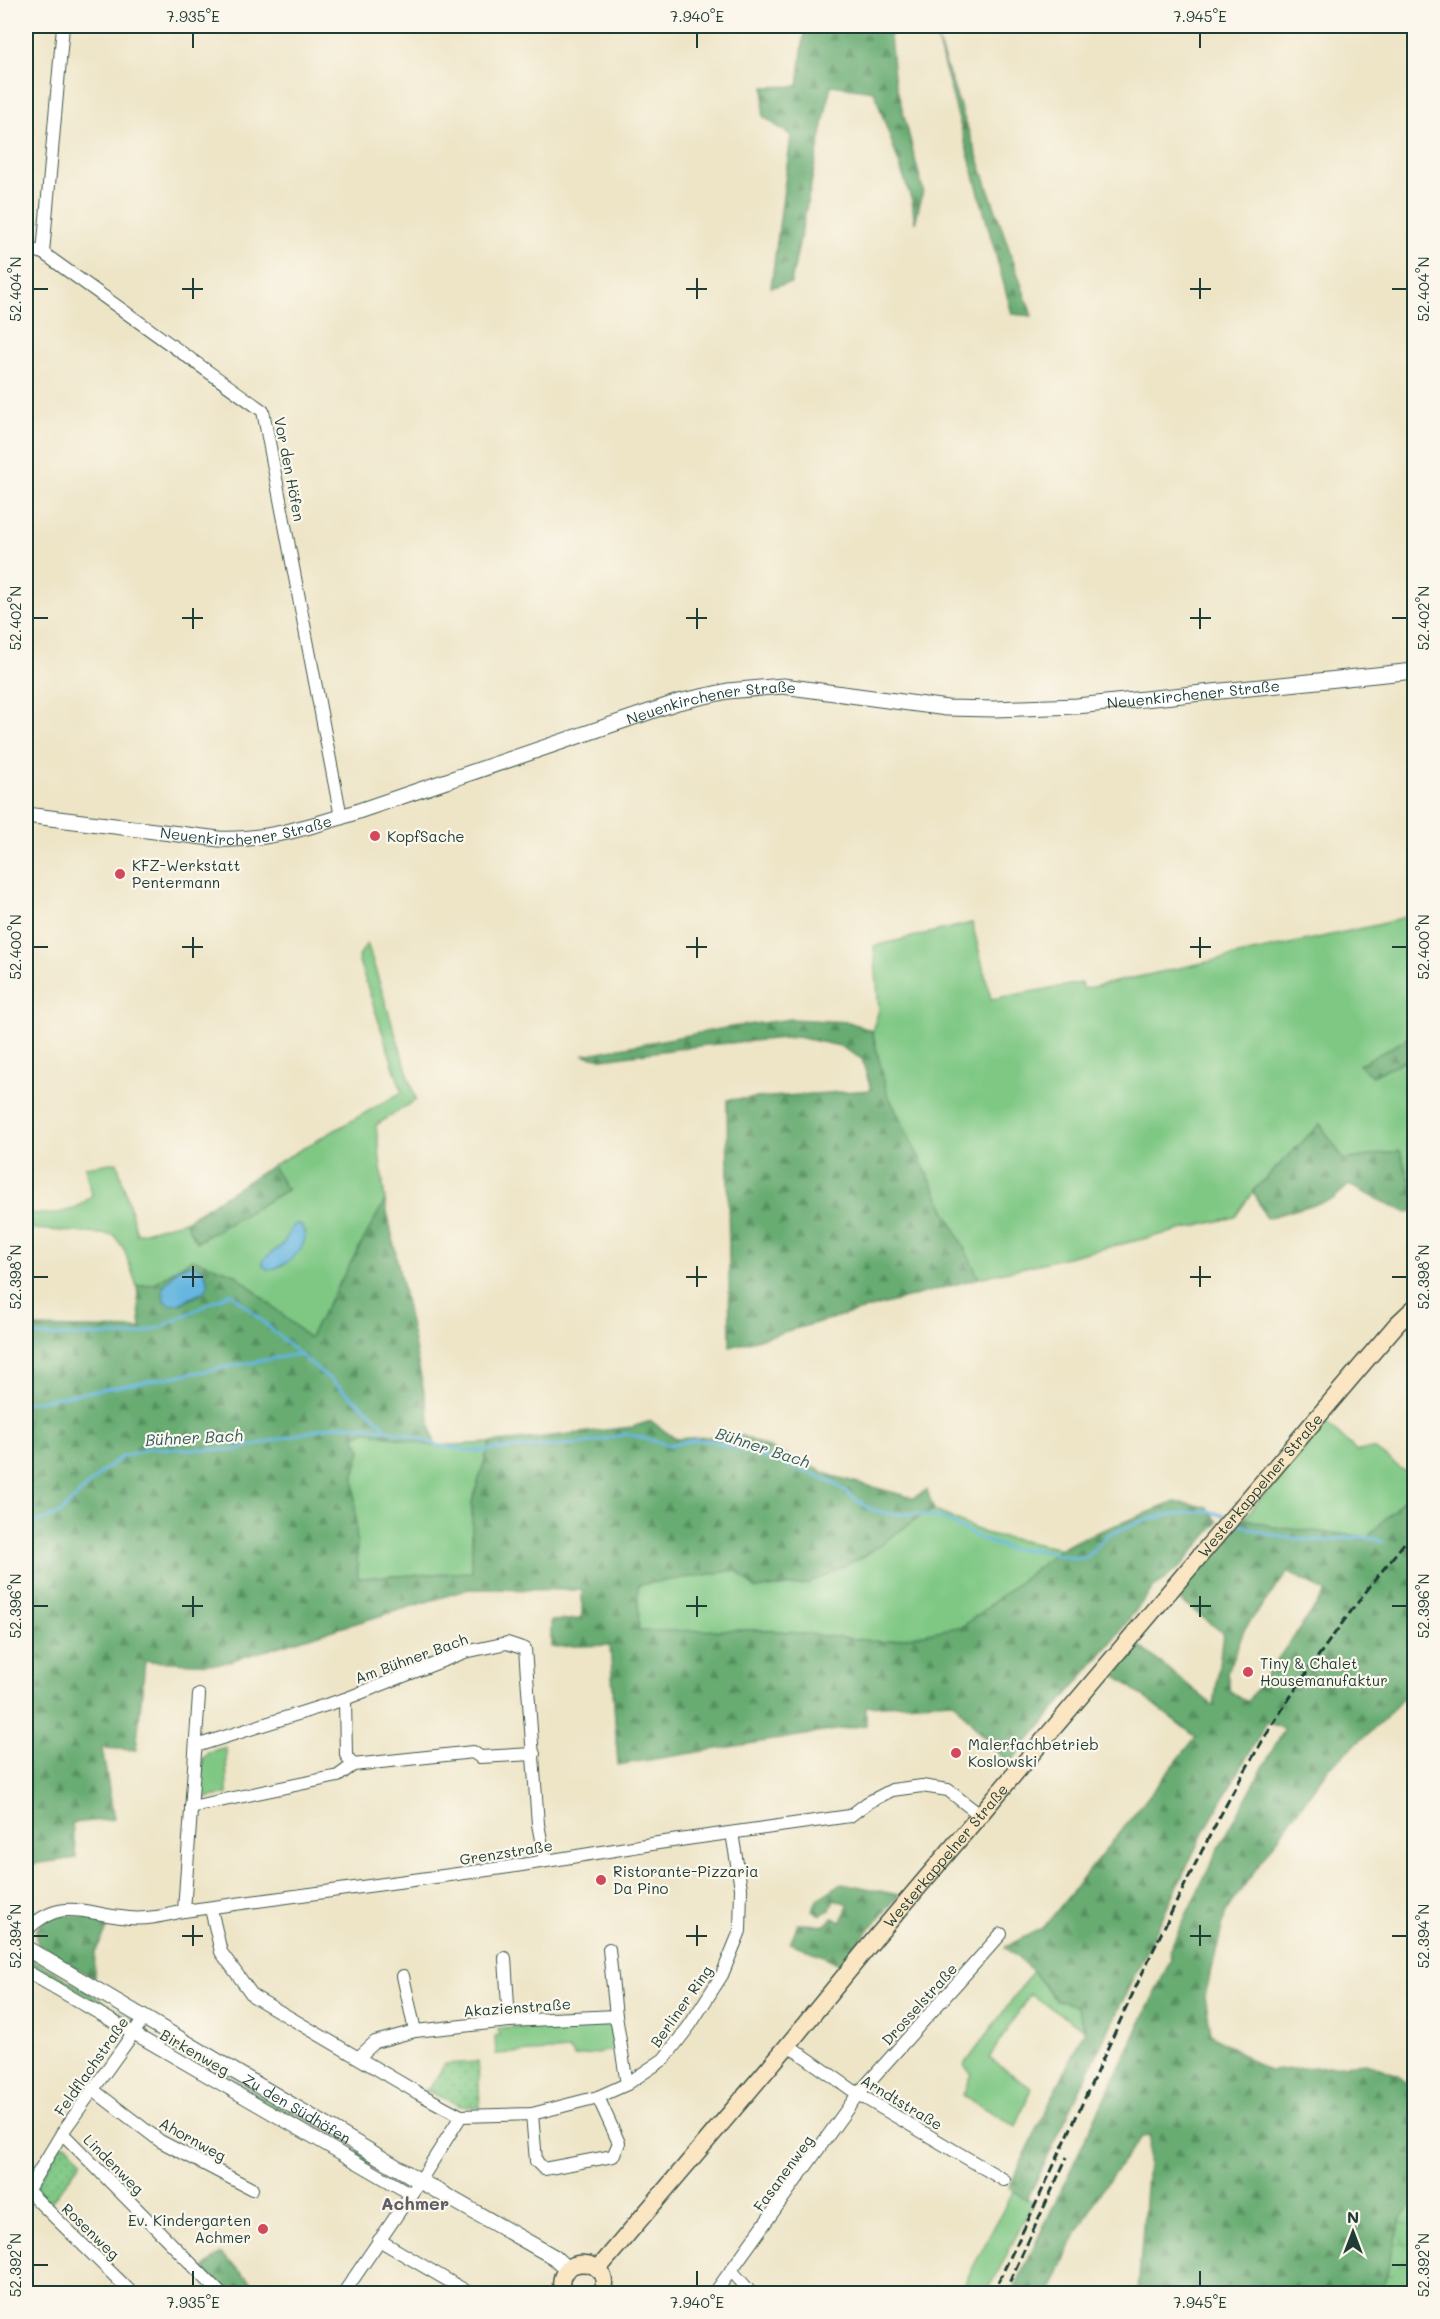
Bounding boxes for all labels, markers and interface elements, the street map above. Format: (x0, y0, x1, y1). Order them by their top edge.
text: 7.935°E (166, 6, 220, 26)
text: 7.940°E (670, 6, 724, 26)
text: 7.945°E (1173, 6, 1227, 26)
text: 52.404°N (5, 256, 25, 322)
text: 52.404°N (1413, 256, 1433, 322)
street label: Vor den Höfen (270, 415, 310, 523)
text: 52.402°N (5, 586, 25, 650)
text: 52.402°N (1413, 586, 1433, 650)
street label: Neuenkirchener Straße (1106, 675, 1281, 713)
street label: Neuenkirchener Straße (624, 676, 797, 729)
street label: Neuenkirchener Straße (159, 810, 334, 849)
place label: KopfSache (387, 826, 464, 846)
marker: KopfSache (368, 829, 382, 843)
place label: KFZ-Werkstatt Pentermann (132, 855, 240, 892)
marker: KFZ-Werkstatt Pentermann (113, 867, 127, 881)
text: 52.400°N (5, 914, 25, 980)
text: 52.400°N (1413, 914, 1433, 980)
text: 52.398°N (5, 1244, 25, 1310)
text: 52.398°N (1413, 1244, 1433, 1310)
street label: Westerkappelner Straße (1193, 1409, 1327, 1561)
water label: Bühner Bach (713, 1422, 813, 1472)
water label: Bühner Bach (145, 1424, 243, 1450)
text: 52.396°N (5, 1573, 25, 1639)
text: 52.396°N (1413, 1573, 1433, 1639)
street label: Am Bühner Bach (352, 1628, 470, 1688)
place label: Tiny & Chalet Housemanufaktur (1260, 1653, 1388, 1690)
marker: Tiny & Chalet Housemanufaktur (1241, 1665, 1255, 1679)
place label: Malerfachbetrieb Koslowski (968, 1734, 1099, 1771)
marker: Malerfachbetrieb Koslowski (949, 1746, 963, 1760)
street label: Westerkappelner Straße (879, 1779, 1012, 1932)
street label: Grenzstraße (458, 1835, 554, 1869)
place label: Ristorante-Pizzaria Da Pino (613, 1861, 759, 1898)
marker: Ristorante-Pizzaria Da Pino (594, 1873, 608, 1887)
text: 52.394°N (5, 1904, 25, 1968)
text: 52.394°N (1413, 1904, 1433, 1968)
street label: Drosselstraße (877, 1959, 961, 2049)
street label: Berliner Ring (645, 1961, 717, 2051)
street label: Akazienstraße (463, 1993, 571, 2021)
street label: Feldflachstraße (49, 2012, 133, 2120)
street label: Birkenweg (157, 2024, 233, 2080)
street label: Zu den Südhöfen (240, 2069, 355, 2148)
street label: Arndtstraße (857, 2070, 947, 2134)
street label: Ahornweg (156, 2113, 230, 2166)
street label: Lindenweg (80, 2130, 149, 2199)
street label: Fasanenweg (748, 2131, 818, 2215)
district label: Achmer (381, 2191, 449, 2215)
street label: Rosenweg (58, 2198, 124, 2264)
north arrow (1323, 2202, 1383, 2262)
text: N (1347, 2206, 1359, 2227)
place label: Ev. Kindergarten Achmer (128, 2210, 251, 2247)
marker: Ev. Kindergarten Achmer (256, 2222, 270, 2236)
text: 52.392°N (5, 2233, 25, 2297)
text: 52.392°N (1413, 2233, 1433, 2297)
text: 7.935°E (166, 2292, 220, 2312)
text: 7.940°E (670, 2292, 724, 2312)
text: 7.945°E (1173, 2292, 1227, 2312)

